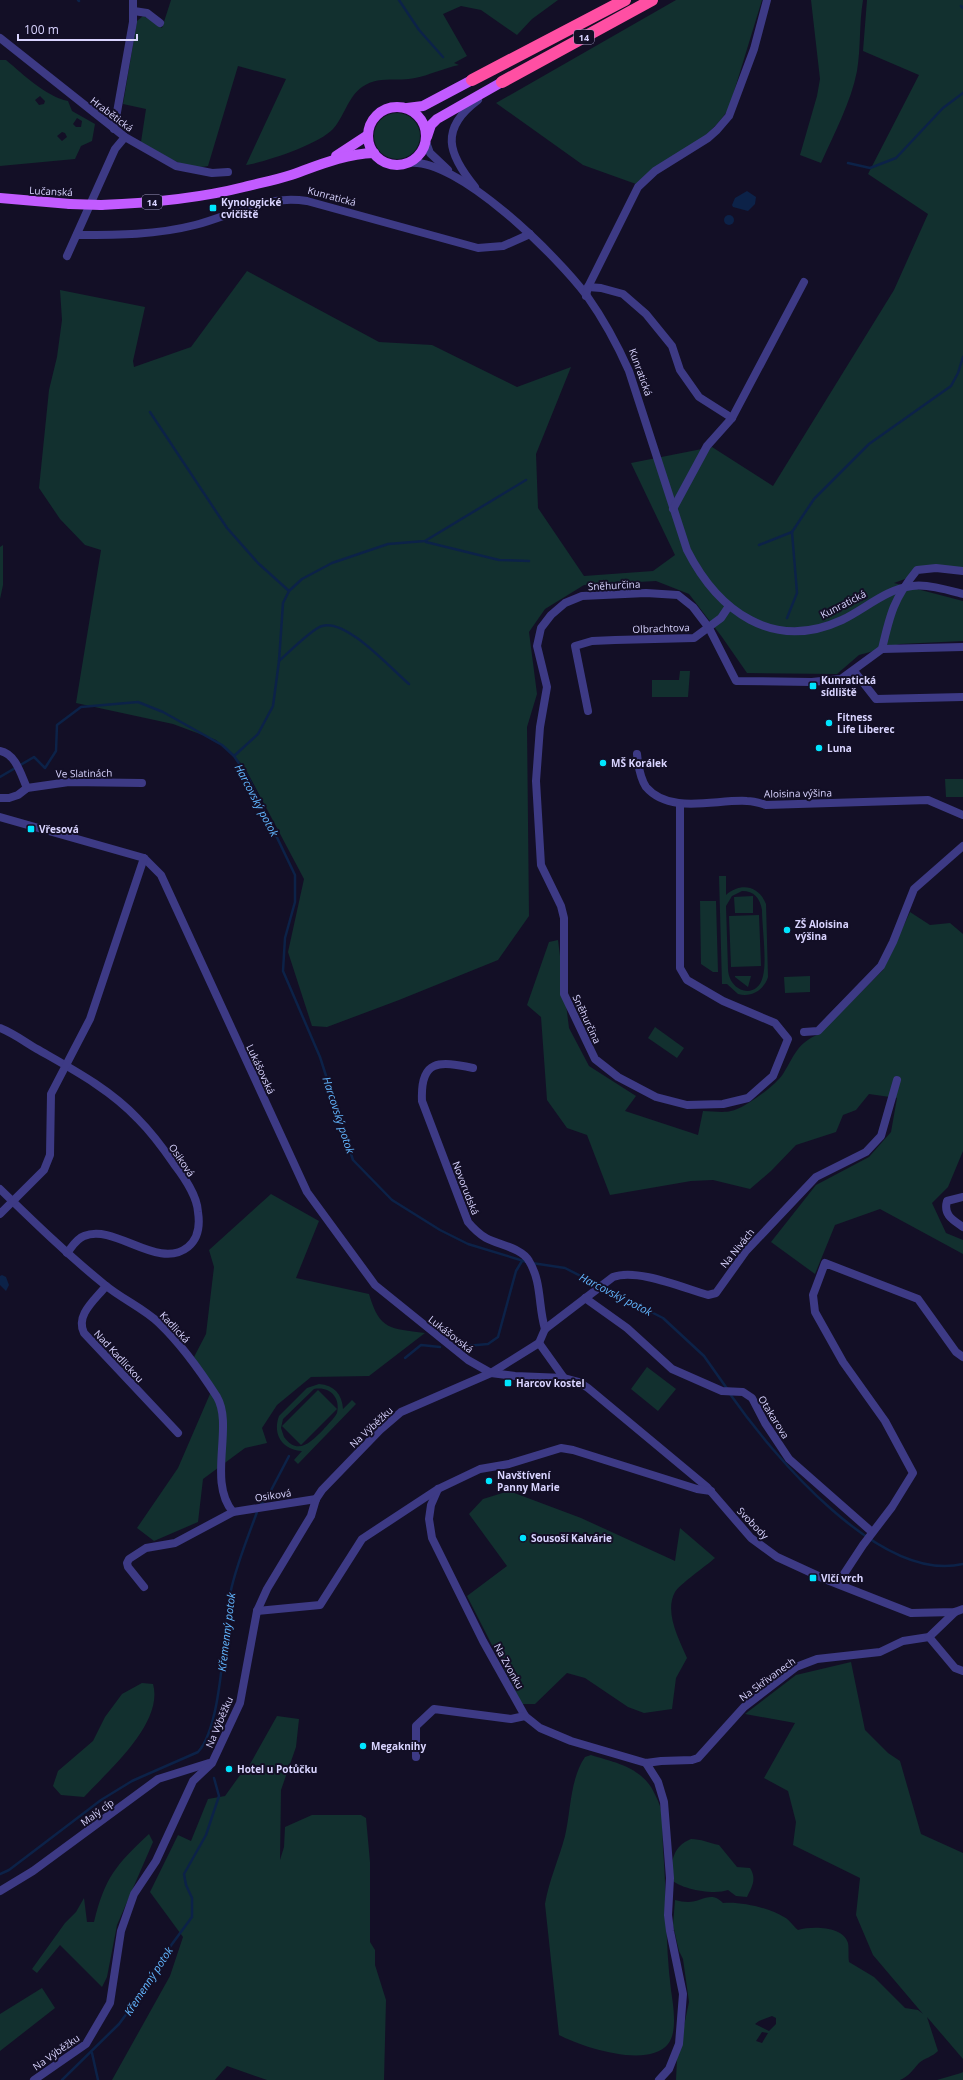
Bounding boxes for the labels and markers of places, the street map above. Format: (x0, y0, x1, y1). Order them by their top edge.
place label: Kynologické cvičiště (221, 195, 281, 221)
marker: Kynologické cvičiště (208, 203, 218, 213)
place label: Kunratická sídliště (821, 673, 876, 699)
marker: Kunratická sídliště (808, 681, 818, 691)
place label: Fitness Life Liberec (837, 710, 895, 736)
marker: Fitness Life Liberec (824, 718, 834, 728)
place label: Luna (827, 741, 852, 755)
marker: Luna (814, 743, 824, 753)
place label: MŠ Korálek (611, 756, 668, 770)
marker: MŠ Korálek (598, 758, 608, 768)
place label: Vřesová (39, 822, 79, 836)
marker: Vřesová (26, 824, 36, 834)
place label: ZŠ Aloisina výšina (795, 917, 849, 943)
marker: ZŠ Aloisina výšina (782, 925, 792, 935)
place label: Harcov kostel (516, 1376, 585, 1390)
marker: Harcov kostel (503, 1378, 513, 1388)
place label: Navštívení Panny Marie (497, 1468, 560, 1494)
marker: Navštívení Panny Marie (484, 1476, 494, 1486)
place label: Sousoší Kalvárie (531, 1531, 612, 1545)
marker: Sousoší Kalvárie (518, 1533, 528, 1543)
place label: Vlčí vrch (821, 1571, 863, 1585)
marker: Vlčí vrch (808, 1573, 818, 1583)
place label: Megaknihy (371, 1739, 426, 1753)
marker: Megaknihy (358, 1741, 368, 1751)
place label: Hotel u Potůčku (237, 1762, 317, 1776)
marker: Hotel u Potůčku (224, 1764, 234, 1774)

